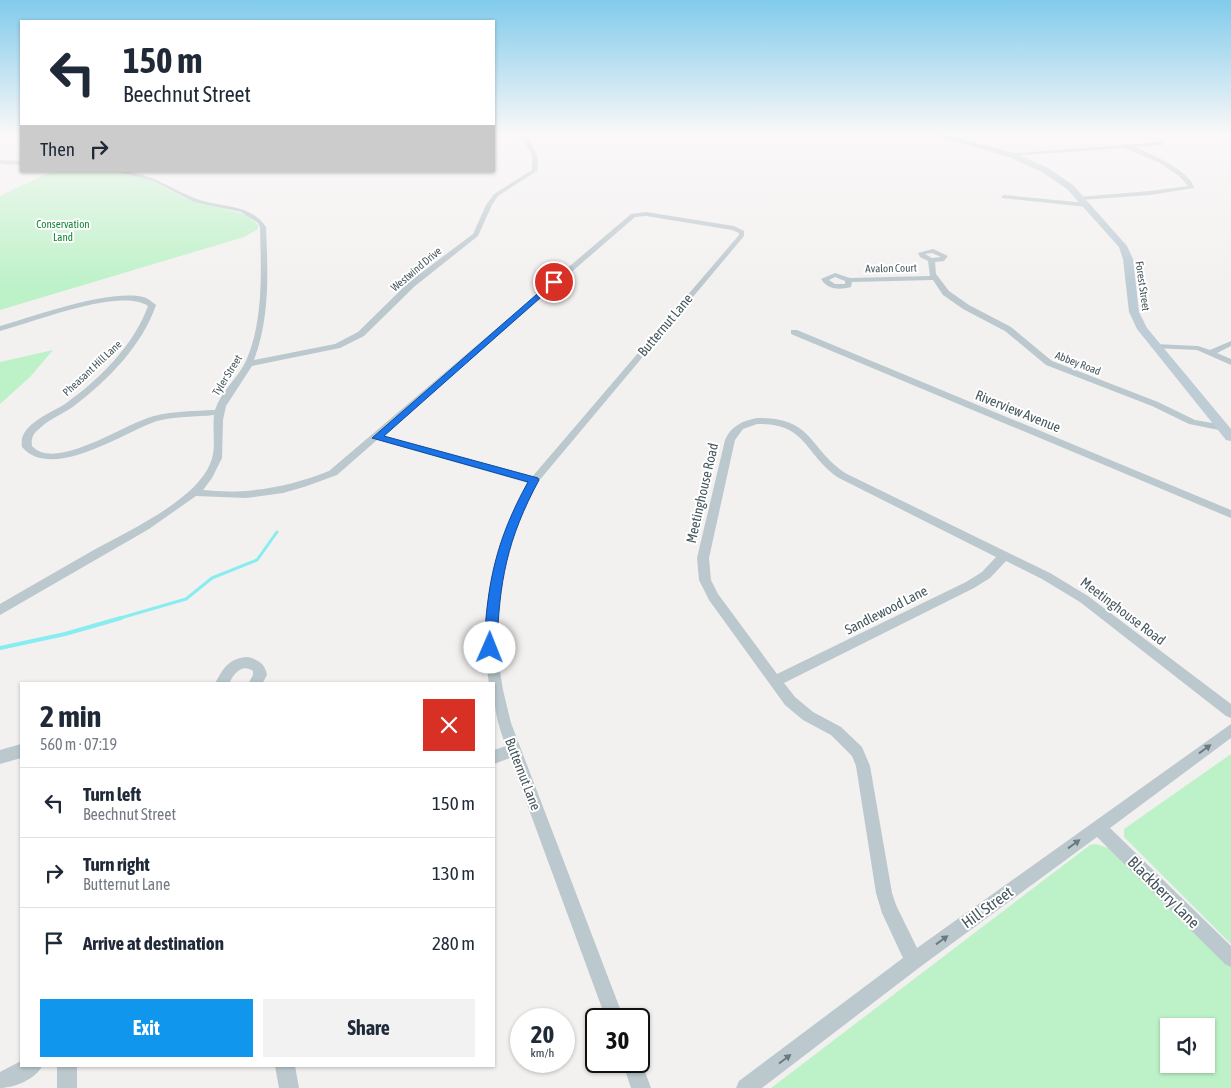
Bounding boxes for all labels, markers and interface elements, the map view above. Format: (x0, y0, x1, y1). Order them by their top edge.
icon: left (40, 40, 105, 105)
text: 150 m (123, 40, 202, 80)
text: Beechnut Street (123, 81, 251, 107)
icon: right (85, 135, 113, 163)
text: Then (40, 138, 75, 160)
park label: Conservation Land (36, 218, 90, 243)
street label: Westwind Drive (388, 244, 444, 294)
street label: Forest Street (1134, 260, 1152, 312)
pin (533, 261, 575, 303)
street label: Avalon Court (865, 262, 917, 274)
icon: arrive (540, 268, 568, 296)
street label: Butternut Lane (634, 291, 696, 359)
street label: Pheasant Hill Lane (60, 338, 124, 398)
street label: Abbey Road (1054, 349, 1102, 377)
street label: Tyler Street (210, 352, 244, 398)
street label: Riverview Avenue (973, 387, 1063, 435)
street label: Meetinghouse Road (683, 441, 721, 545)
street label: Meetinghouse Road (1077, 574, 1169, 648)
street label: Sandlewood Lane (842, 582, 930, 638)
position arrow (463, 621, 515, 673)
text: 2 min (40, 699, 101, 733)
button: close (423, 699, 475, 751)
text: 560 m · 07:19 (40, 735, 117, 753)
street label: Butternut Lane (502, 735, 544, 813)
one-way arrow (1198, 744, 1212, 754)
text: Turn left (83, 783, 141, 805)
icon: left (40, 789, 68, 817)
text: 150 m (432, 792, 475, 814)
text: Beechnut Street (83, 805, 176, 823)
one-way arrow (1067, 839, 1081, 849)
street label: Blackberry Lane (1124, 852, 1204, 932)
text: Turn right (83, 853, 150, 875)
icon: right (40, 859, 68, 887)
text: 130 m (432, 862, 475, 884)
text: Butternut Lane (83, 875, 170, 893)
street label: Hill Street (958, 882, 1016, 932)
icon: arrive (40, 929, 68, 957)
text: Arrive at destination (83, 932, 224, 954)
text: 280 m (432, 932, 475, 954)
one-way arrow (936, 935, 949, 945)
button: Exit (40, 999, 253, 1057)
button: Share (263, 999, 475, 1057)
speed limit sign: 30 (585, 1008, 650, 1073)
map controls (1160, 1018, 1215, 1073)
button: sound (1160, 1018, 1215, 1073)
text: 20 (531, 1020, 554, 1048)
text: km/h (531, 1046, 554, 1060)
one-way arrow (778, 1053, 791, 1064)

